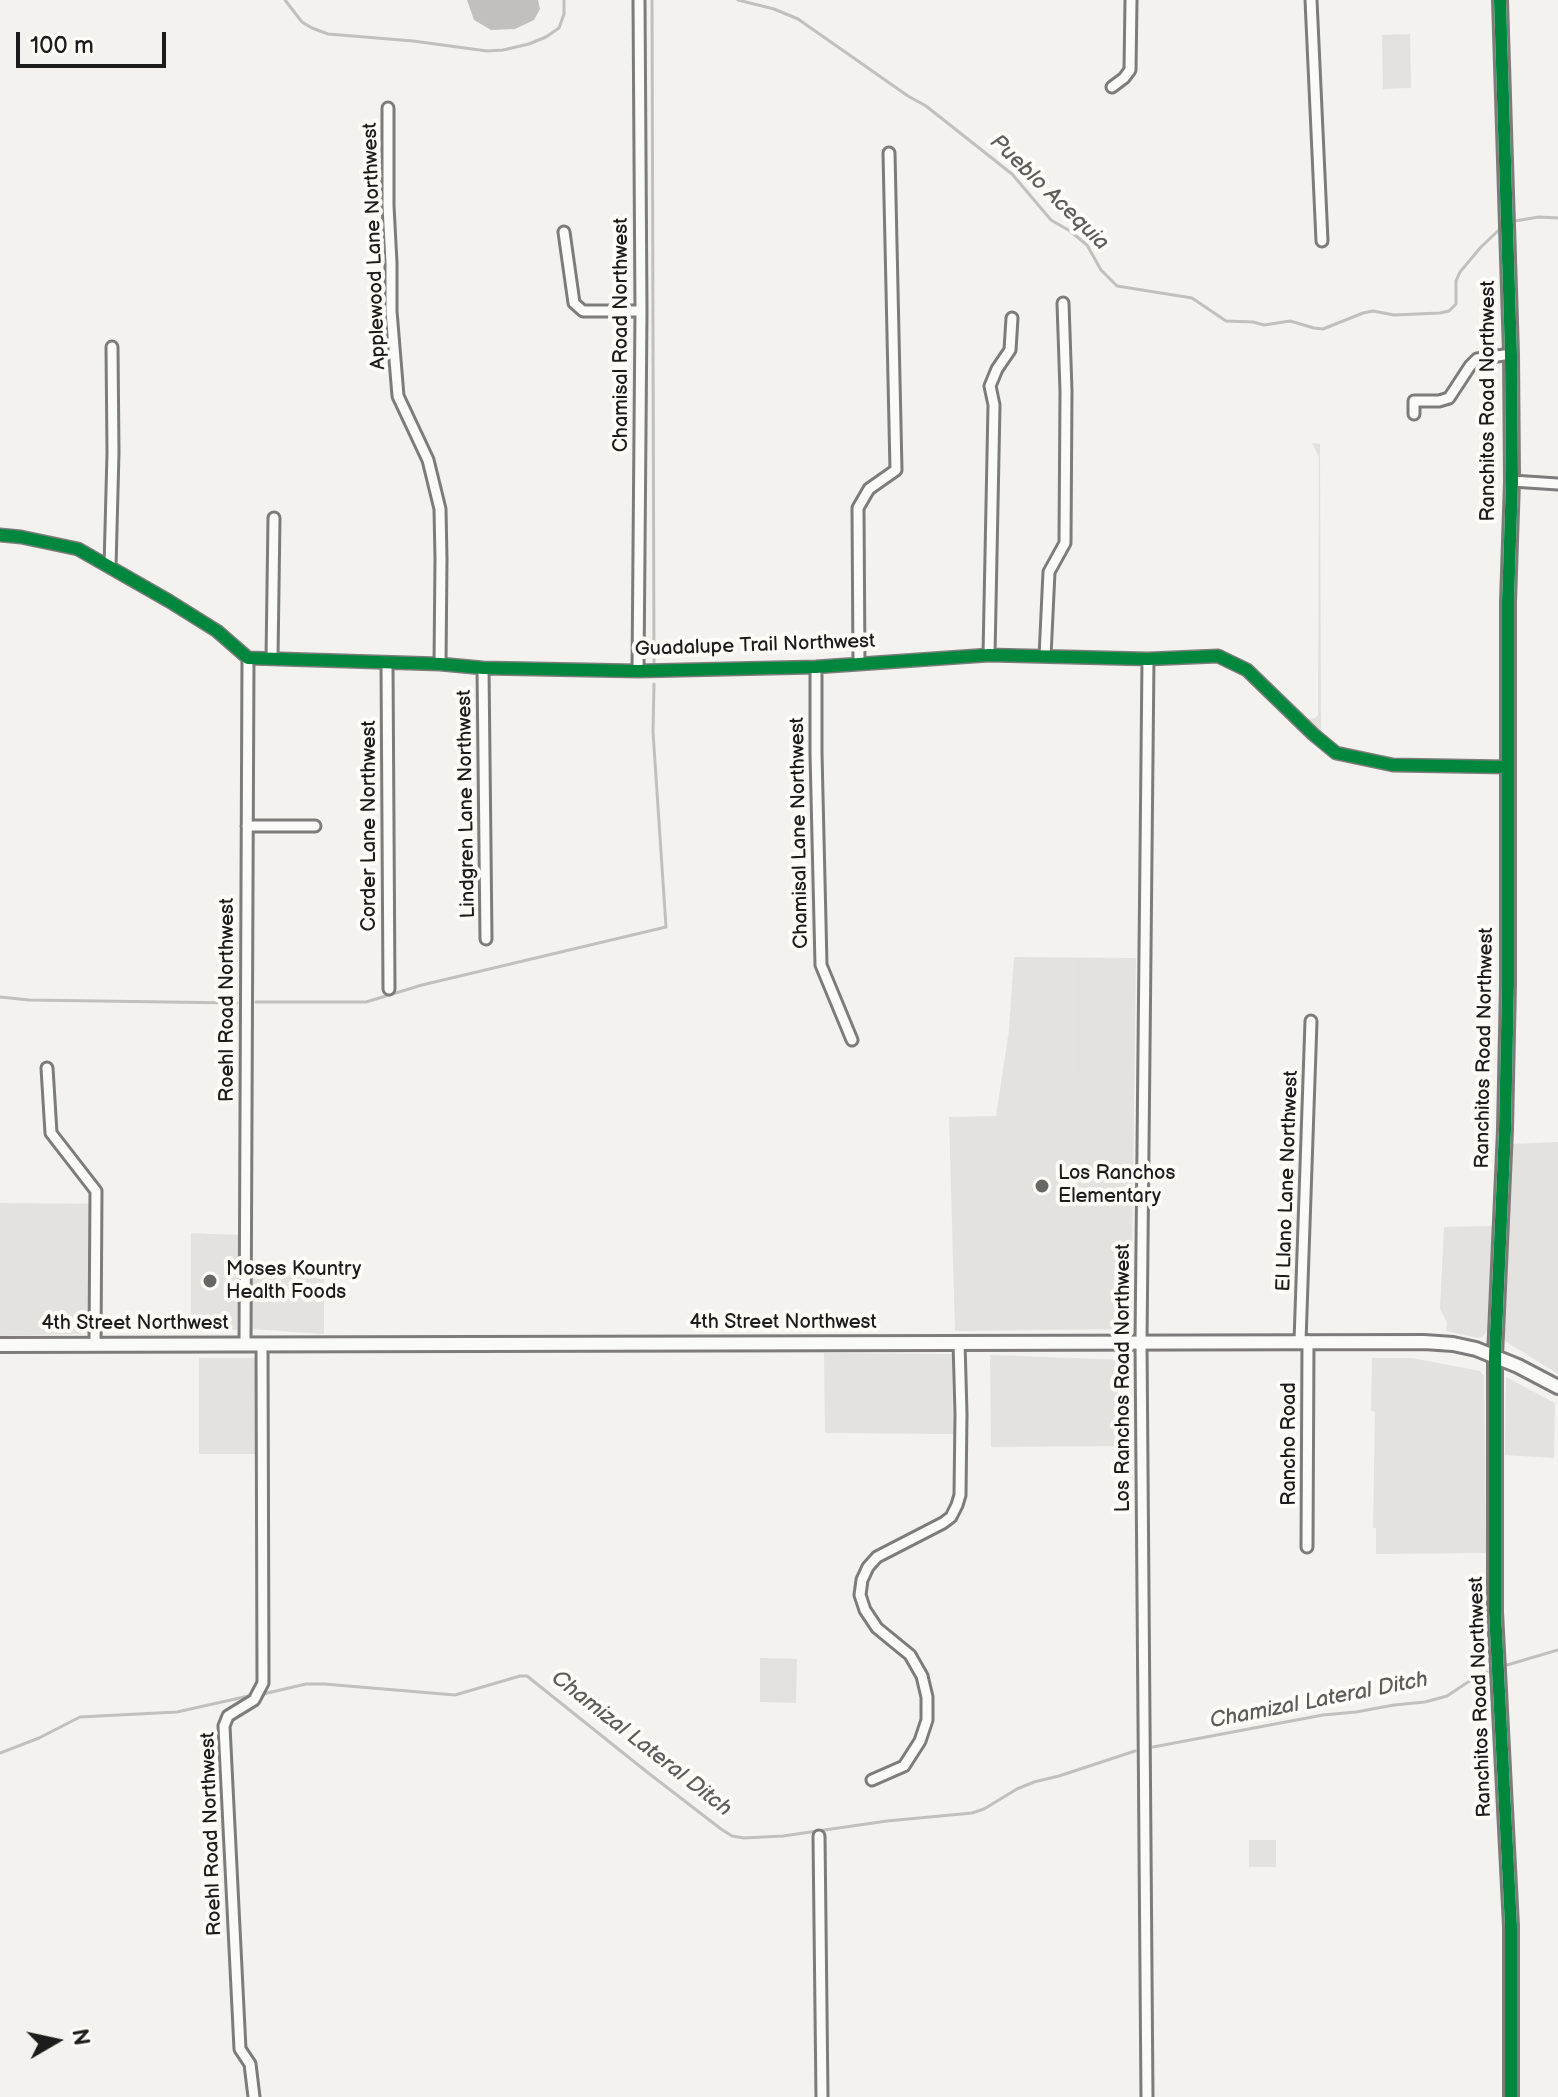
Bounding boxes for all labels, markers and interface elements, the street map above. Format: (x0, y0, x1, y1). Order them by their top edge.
scale bar (20, 16, 170, 66)
text: 100 m (30, 31, 94, 60)
street label: Applewood Lane Northwest (359, 122, 391, 370)
water label: Pueblo Acequia (984, 130, 1114, 256)
street label: Chamisal Road Northwest (610, 218, 634, 452)
street label: Ranchitos Road Northwest (1477, 280, 1501, 522)
street label: Guadalupe Trail Northwest (634, 630, 876, 662)
street label: Lindgren Lane Northwest (453, 689, 481, 919)
street label: Chamisal Lane Northwest (786, 717, 814, 949)
street label: Corder Lane Northwest (358, 720, 382, 932)
street label: Roehl Road Northwest (216, 898, 240, 1102)
street label: Ranchitos Road Northwest (1471, 927, 1499, 1169)
street label: El Llano Lane Northwest (1272, 1070, 1304, 1292)
place label: Los Ranchos Elementary (1058, 1162, 1175, 1209)
marker: Los Ranchos Elementary (1033, 1177, 1051, 1195)
street label: Los Ranchos Road Northwest (1112, 1244, 1136, 1512)
place label: Moses Kountry Health Foods (226, 1258, 361, 1305)
marker: Moses Kountry Health Foods (201, 1272, 219, 1290)
street label: 4th Street Northwest (689, 1311, 877, 1335)
street label: 4th Street Northwest (41, 1312, 229, 1336)
street label: Rancho Road (1278, 1382, 1302, 1506)
street label: Ranchitos Road Northwest (1465, 1576, 1497, 1818)
water label: Chamizal Lateral Ditch (546, 1665, 736, 1823)
water label: Chamizal Lateral Ditch (1208, 1667, 1430, 1735)
street label: Roehl Road Northwest (196, 1732, 228, 1936)
north arrow (16, 2001, 96, 2081)
text: N (66, 2027, 95, 2047)

